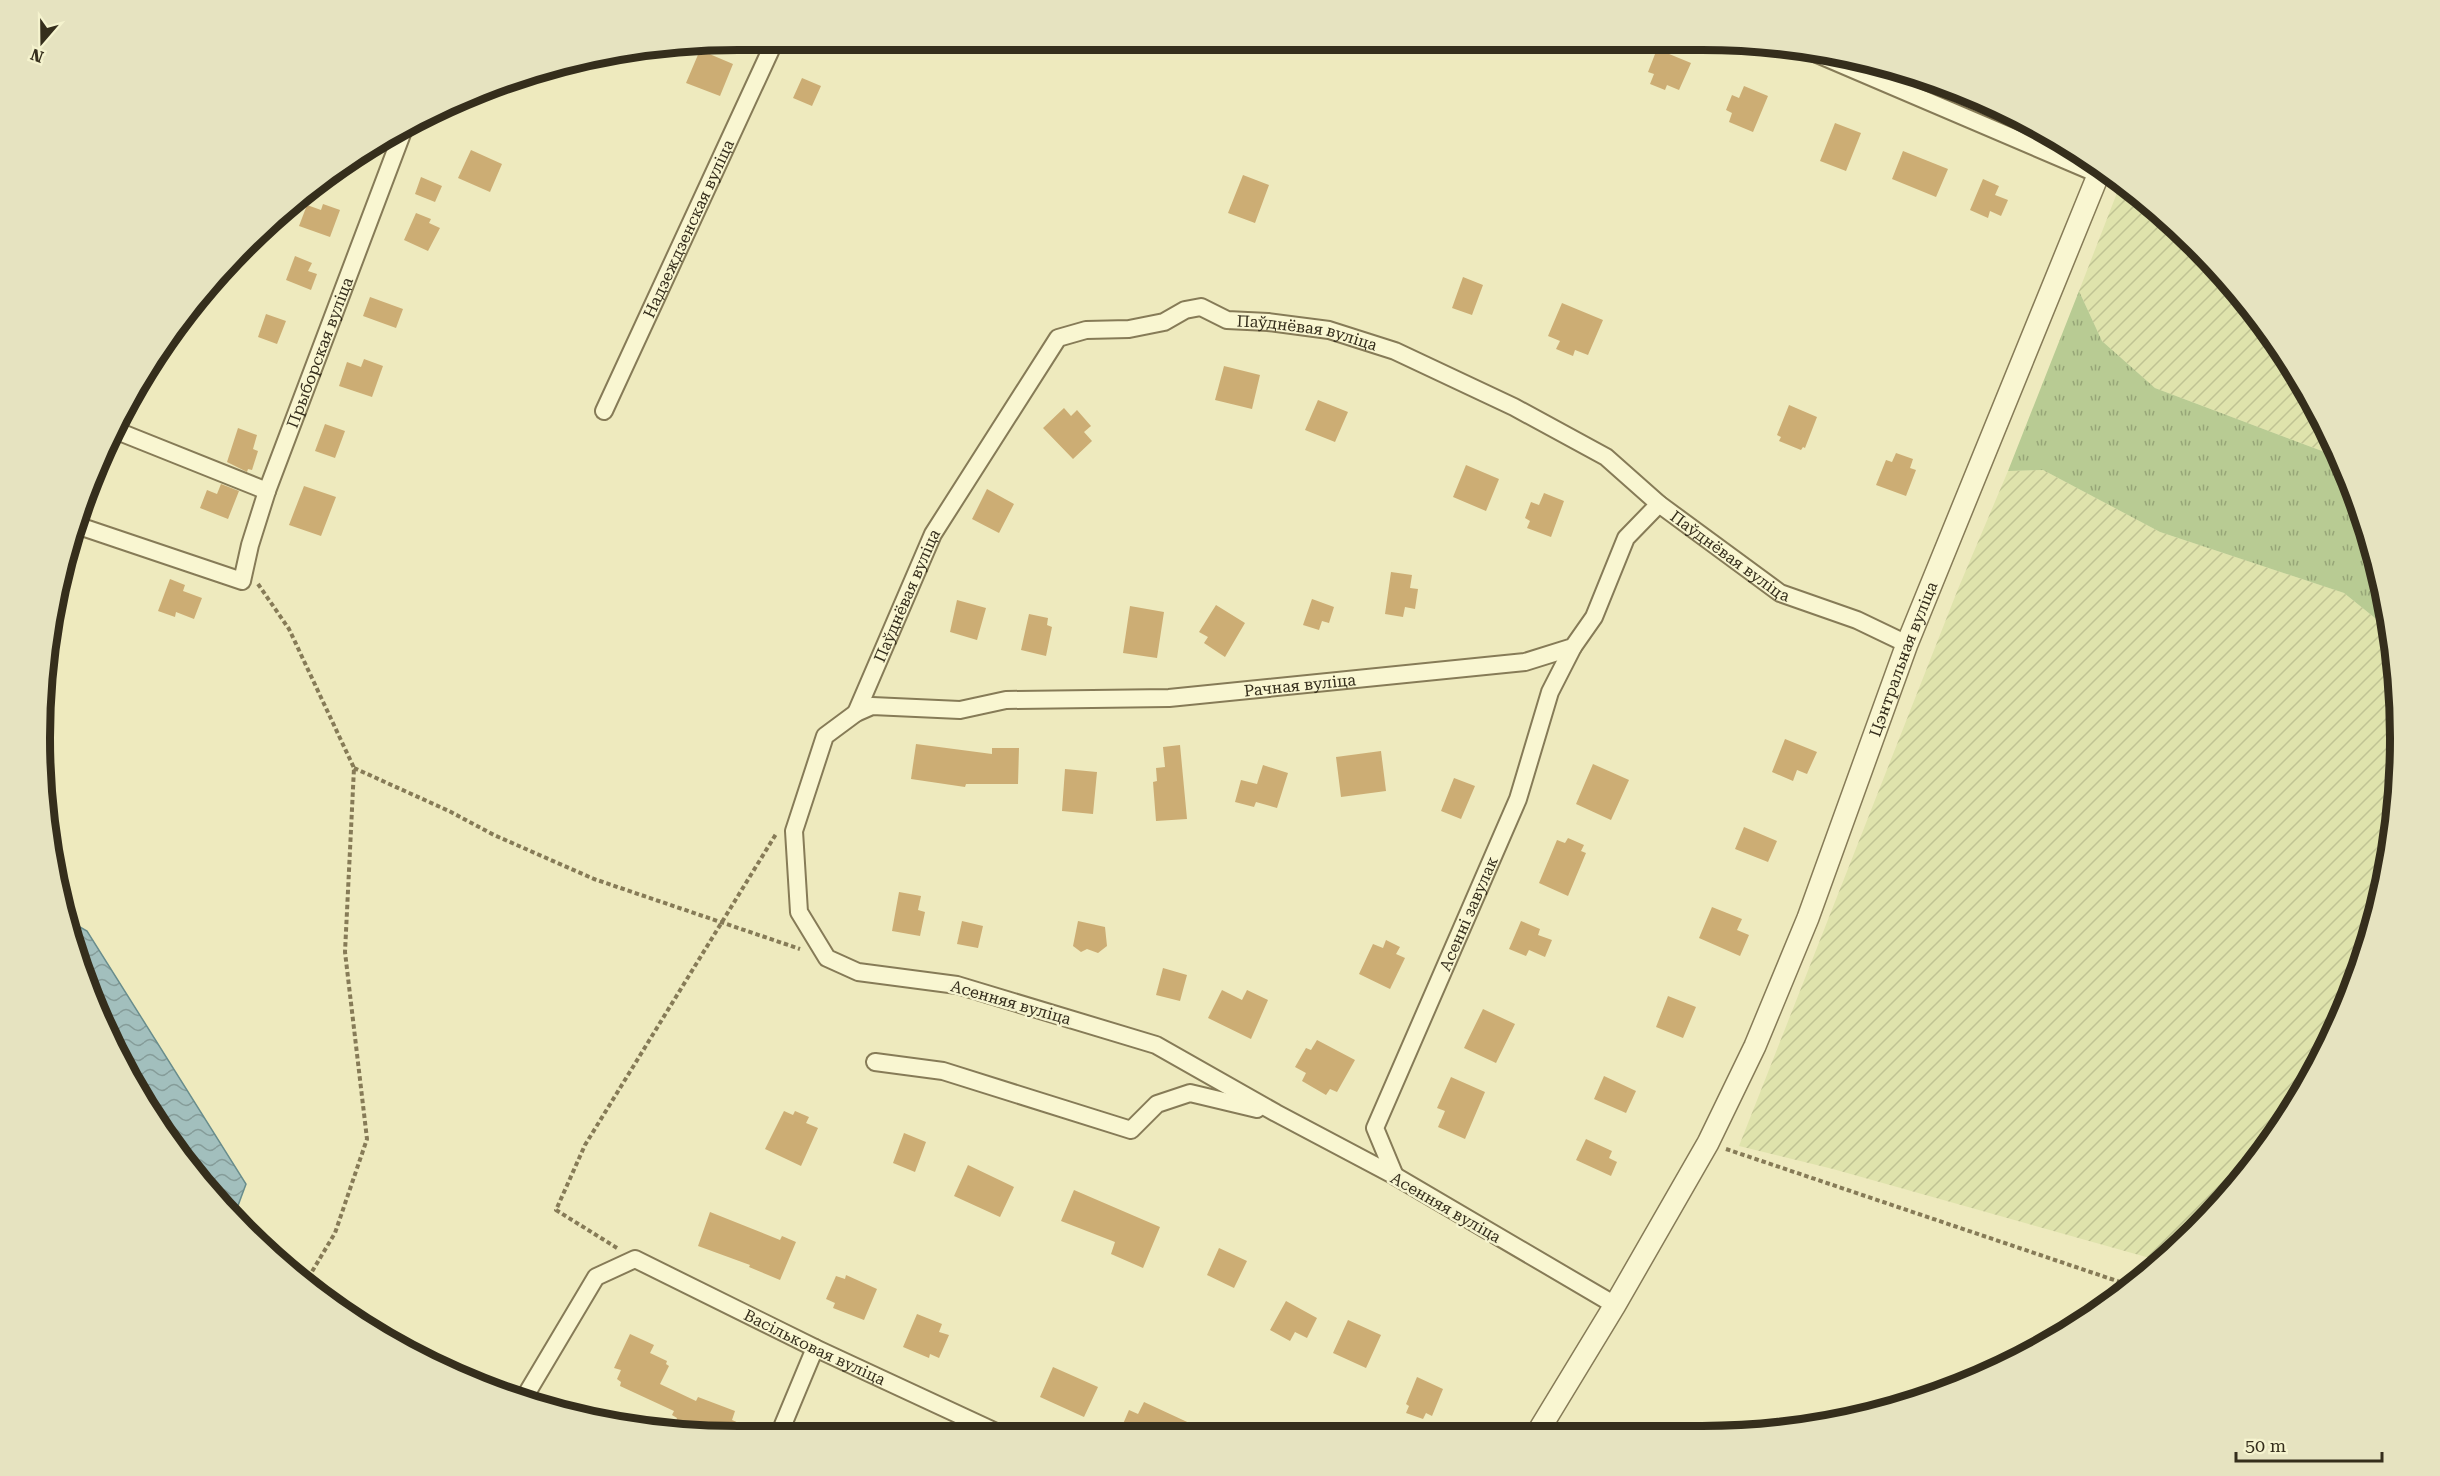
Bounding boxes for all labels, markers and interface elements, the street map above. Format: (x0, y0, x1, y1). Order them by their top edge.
north arrow (12, 12, 72, 72)
text: N (28, 45, 46, 67)
street label: Надзеждзенская вуліца (639, 136, 738, 321)
street label: Прыборская вуліца (283, 274, 357, 431)
street label: Паўднёвая вуліца (1236, 311, 1380, 355)
street label: Паўднёвая вуліца (1667, 507, 1792, 606)
street label: Паўднёвая вуліца (870, 525, 944, 665)
street label: Цэнтральная вуліца (1865, 579, 1942, 739)
street label: Рачная вуліца (1243, 670, 1357, 700)
street label: Асенні завулак (1436, 853, 1502, 974)
street label: Асенняя вуліца (949, 976, 1074, 1029)
street label: Асенняя вуліца (1387, 1168, 1505, 1247)
street label: Васільковая вуліца (741, 1305, 889, 1390)
scale bar (2236, 1425, 2382, 1463)
text: 50 m (2245, 1435, 2286, 1456)

